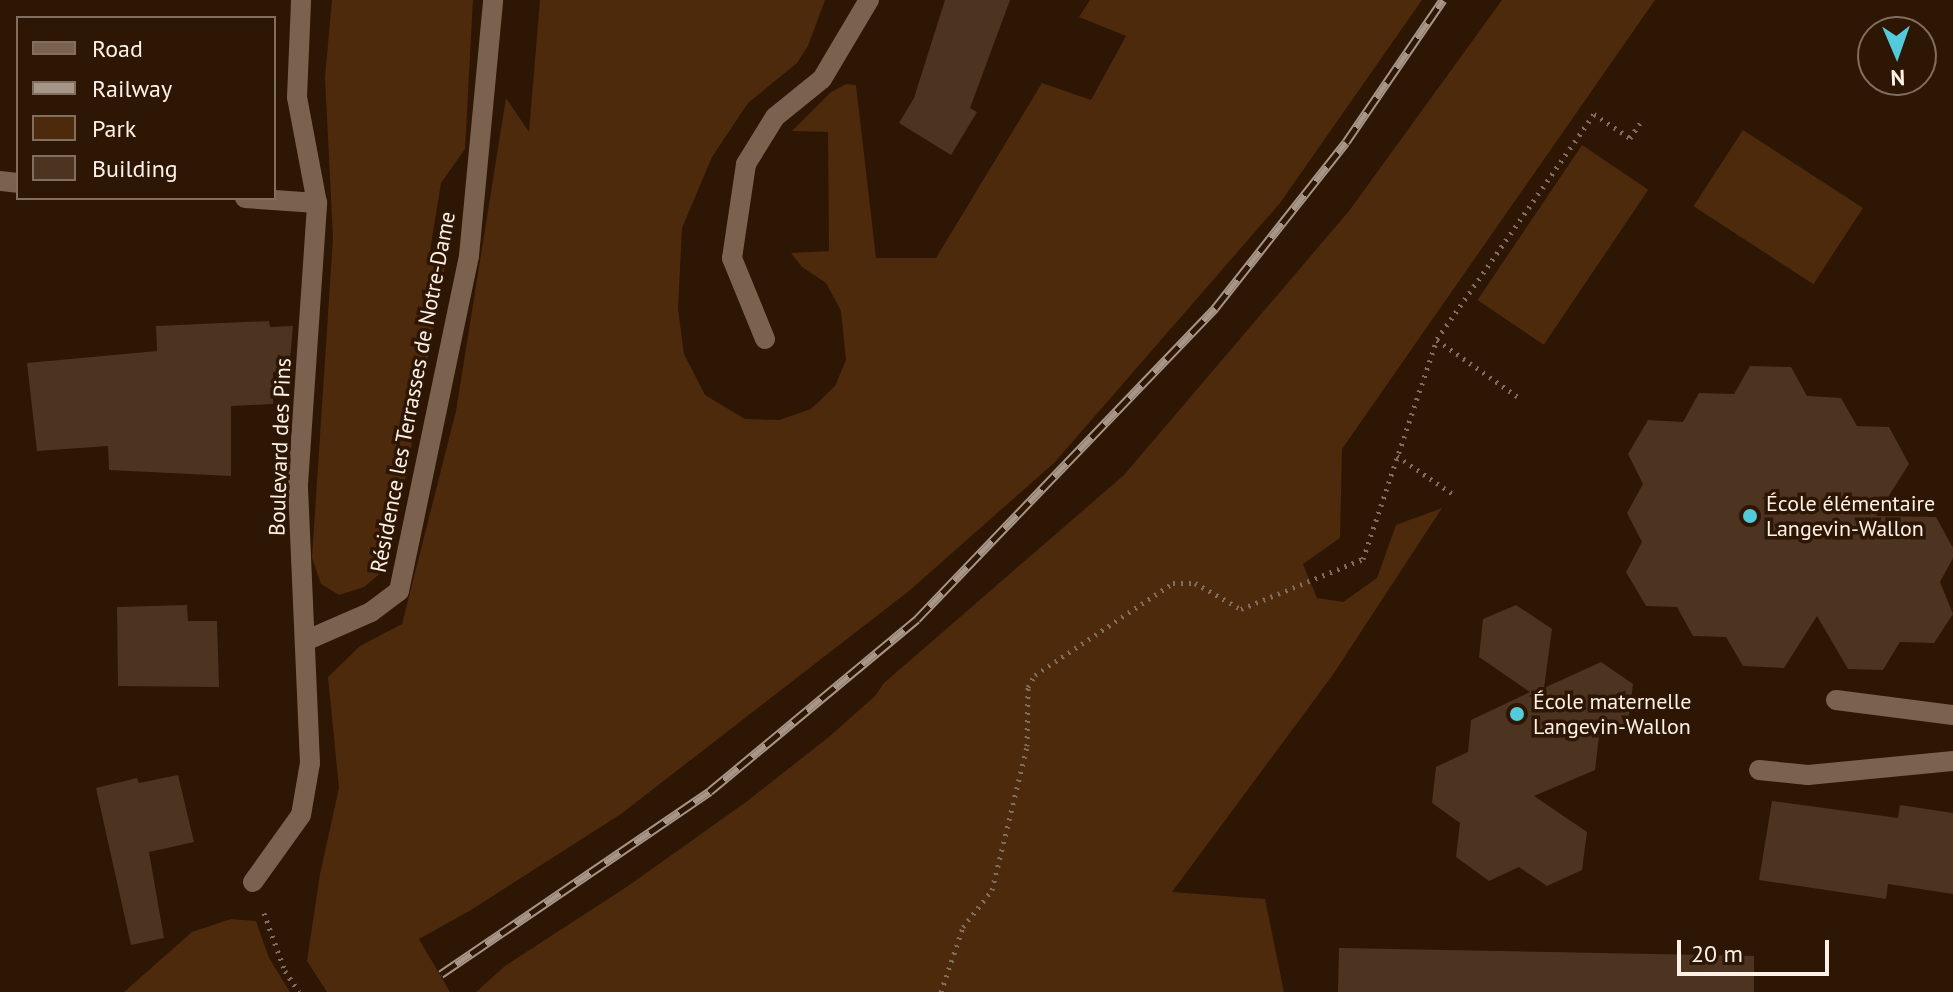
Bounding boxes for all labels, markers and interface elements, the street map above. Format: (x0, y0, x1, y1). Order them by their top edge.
legend (16, 16, 276, 200)
north arrow (1857, 16, 1937, 96)
text: Road (92, 33, 143, 64)
text: N (1890, 64, 1905, 92)
text: Railway (92, 73, 172, 104)
text: Park (92, 113, 136, 144)
text: Building (92, 153, 178, 184)
street label: Résidence les Terrasses de Notre-Dame (365, 209, 461, 575)
street label: Boulevard des Pins (264, 358, 296, 536)
place label: École élémentaire Langevin-Wallon (1766, 490, 1935, 542)
marker: École élémentaire Langevin-Wallon (1741, 507, 1759, 525)
place label: École maternelle Langevin-Wallon (1533, 688, 1691, 740)
marker: École maternelle Langevin-Wallon (1508, 705, 1526, 723)
scale bar (1681, 924, 1833, 974)
text: 20 m (1691, 938, 1743, 969)

